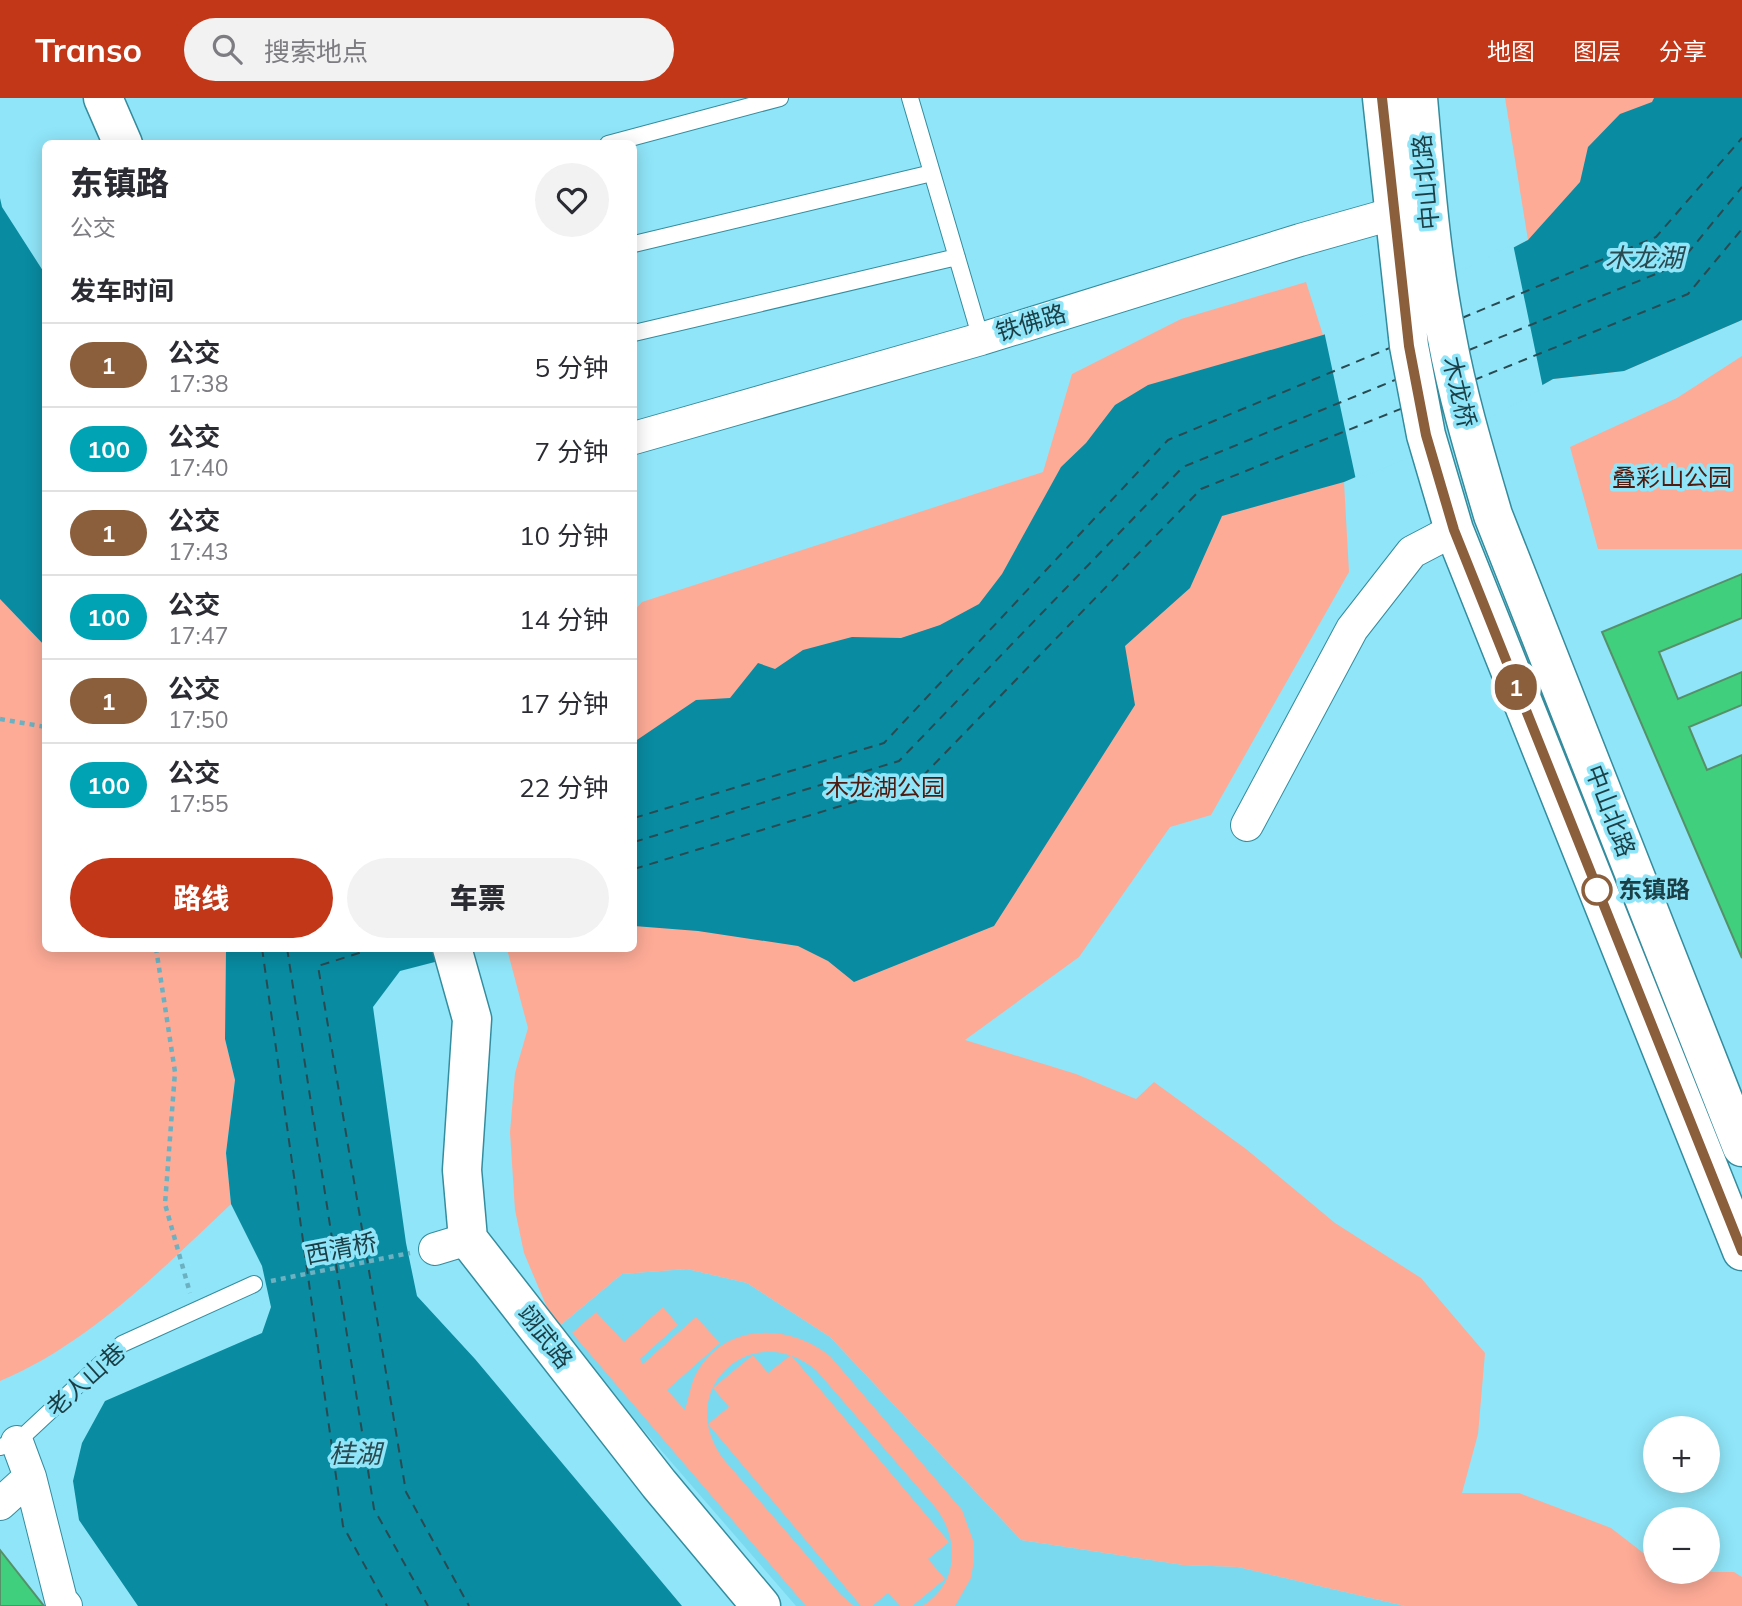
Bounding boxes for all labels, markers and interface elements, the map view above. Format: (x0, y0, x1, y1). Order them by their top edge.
search box (184, 18, 674, 81)
text: Transo (35, 29, 142, 70)
icon: search (208, 30, 246, 68)
text: 搜索地点 (264, 35, 368, 68)
text: 地图 (1487, 36, 1535, 66)
text: 图层 (1573, 36, 1621, 66)
text: 分享 (1659, 36, 1707, 66)
street label: 中山北路 (1406, 133, 1444, 231)
text: 东镇路 (70, 162, 169, 203)
button: heart (535, 163, 609, 237)
text: 公交 (70, 213, 116, 242)
water label: 木龙湖 (1605, 241, 1687, 274)
text: 发车时间 (70, 274, 174, 307)
street label: 铁佛路 (992, 297, 1070, 347)
text: 公交 (168, 336, 220, 369)
text: 1 (101, 350, 116, 380)
text: 5 分钟 (535, 351, 609, 384)
street label: 木龙桥 (1437, 353, 1483, 430)
text: 17:38 (168, 369, 228, 398)
text: 公交 (168, 420, 220, 453)
text: 100 (87, 434, 130, 464)
text: 7 分钟 (535, 435, 609, 468)
text: 17:40 (168, 453, 228, 482)
park label: 叠彩山公园 (1612, 462, 1732, 492)
text: 公交 (168, 504, 220, 537)
text: 1 (101, 518, 116, 548)
text: 10 分钟 (519, 519, 609, 552)
text: 17:43 (168, 537, 228, 566)
text: 公交 (168, 588, 220, 621)
text: 100 (87, 602, 130, 632)
text: 14 分钟 (519, 603, 609, 636)
text: 17:47 (168, 621, 228, 650)
line badge: 1 (1493, 664, 1539, 710)
text: 公交 (168, 672, 220, 705)
text: 1 (1509, 672, 1523, 702)
text: 1 (101, 686, 116, 716)
text: 17 分钟 (519, 687, 609, 720)
text: 17:50 (168, 705, 228, 734)
text: 公交 (168, 756, 220, 789)
street label: 中山北路 (1580, 760, 1642, 861)
text: 100 (87, 770, 130, 800)
text: 22 分钟 (519, 771, 609, 804)
park label: 木龙湖公园 (825, 772, 945, 802)
text: 17:55 (168, 789, 228, 818)
button: 路线 (70, 858, 333, 938)
button: 车票 (347, 858, 609, 938)
place label: 东镇路 (1618, 874, 1690, 904)
marker: 东镇路 (1582, 875, 1612, 905)
street label: 西清桥 (303, 1226, 379, 1270)
street label: 翊武路 (512, 1299, 580, 1374)
street label: 老人山巷 (40, 1336, 131, 1423)
map controls (1643, 1416, 1720, 1584)
button: + (1643, 1416, 1720, 1493)
water label: 桂湖 (329, 1437, 385, 1470)
button: − (1643, 1507, 1720, 1584)

